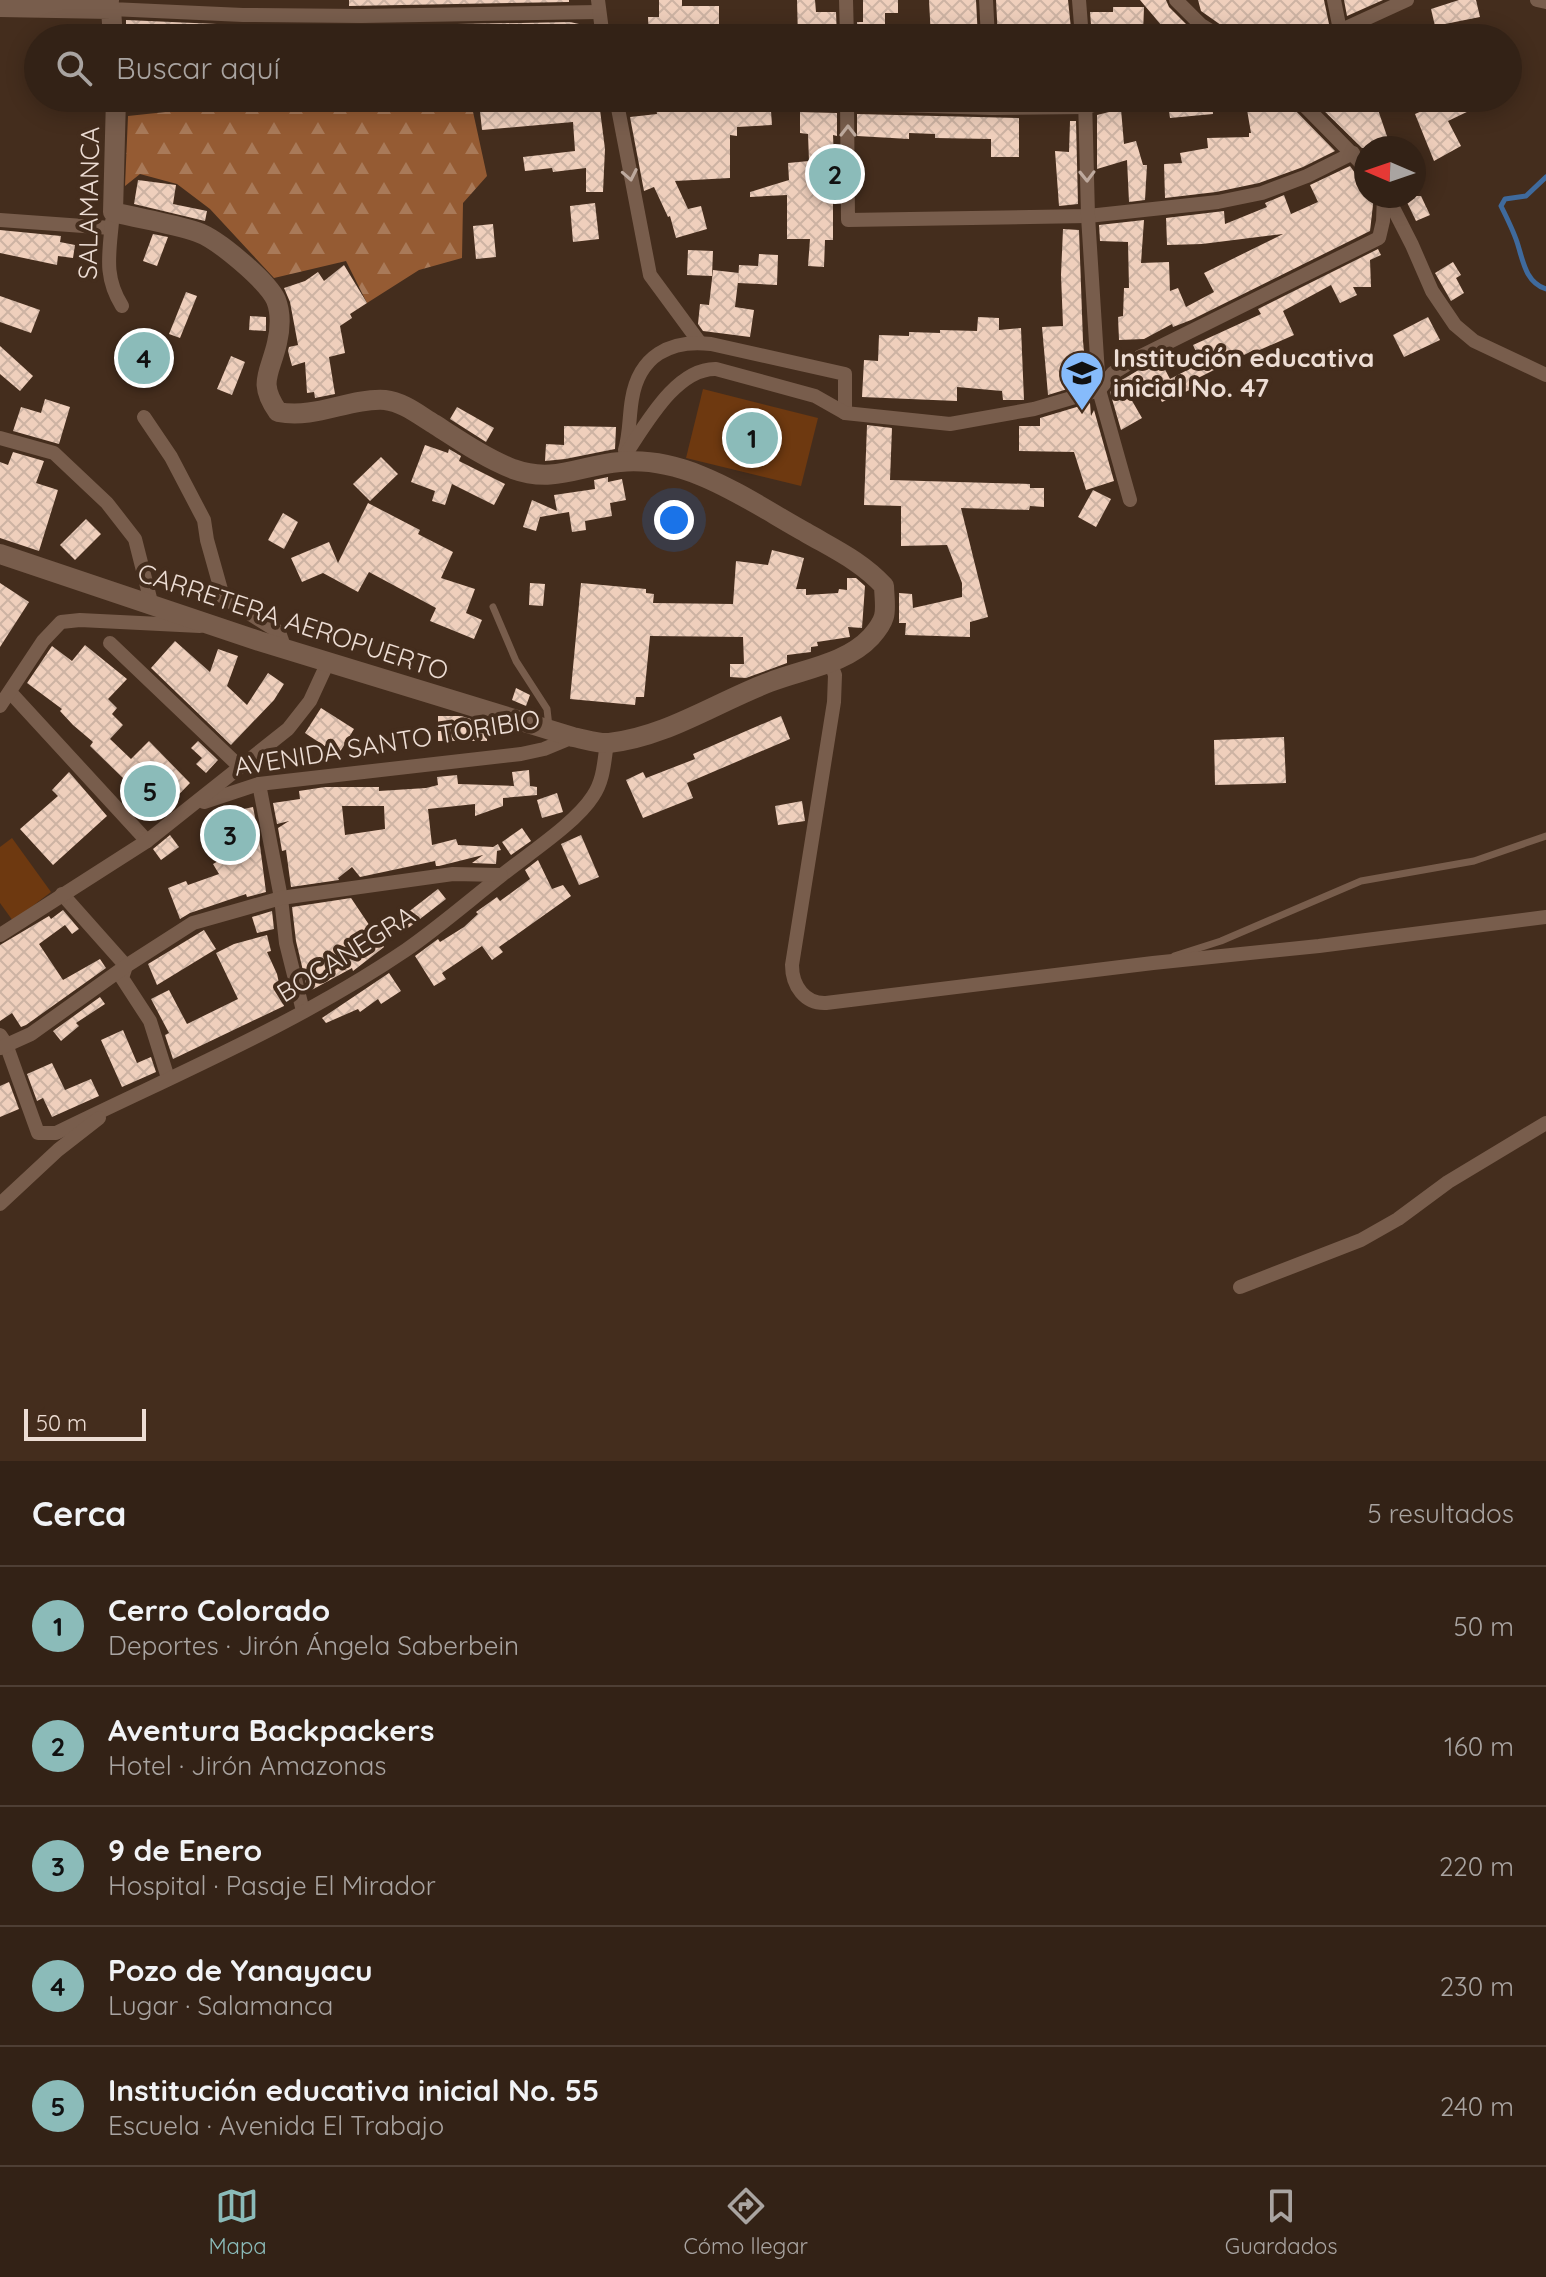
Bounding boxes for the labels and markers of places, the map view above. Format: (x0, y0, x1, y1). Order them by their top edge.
pin: 2 (809, 144, 861, 204)
pin: 4 (118, 328, 170, 388)
place label: Institución educativa inicial No. 47 (1113, 341, 1374, 404)
school or university icon: Institución educativa inicial No. 47 (1058, 349, 1106, 412)
pin: 1 (726, 408, 778, 468)
pin: 5 (124, 761, 176, 821)
pin: 3 (204, 805, 256, 865)

